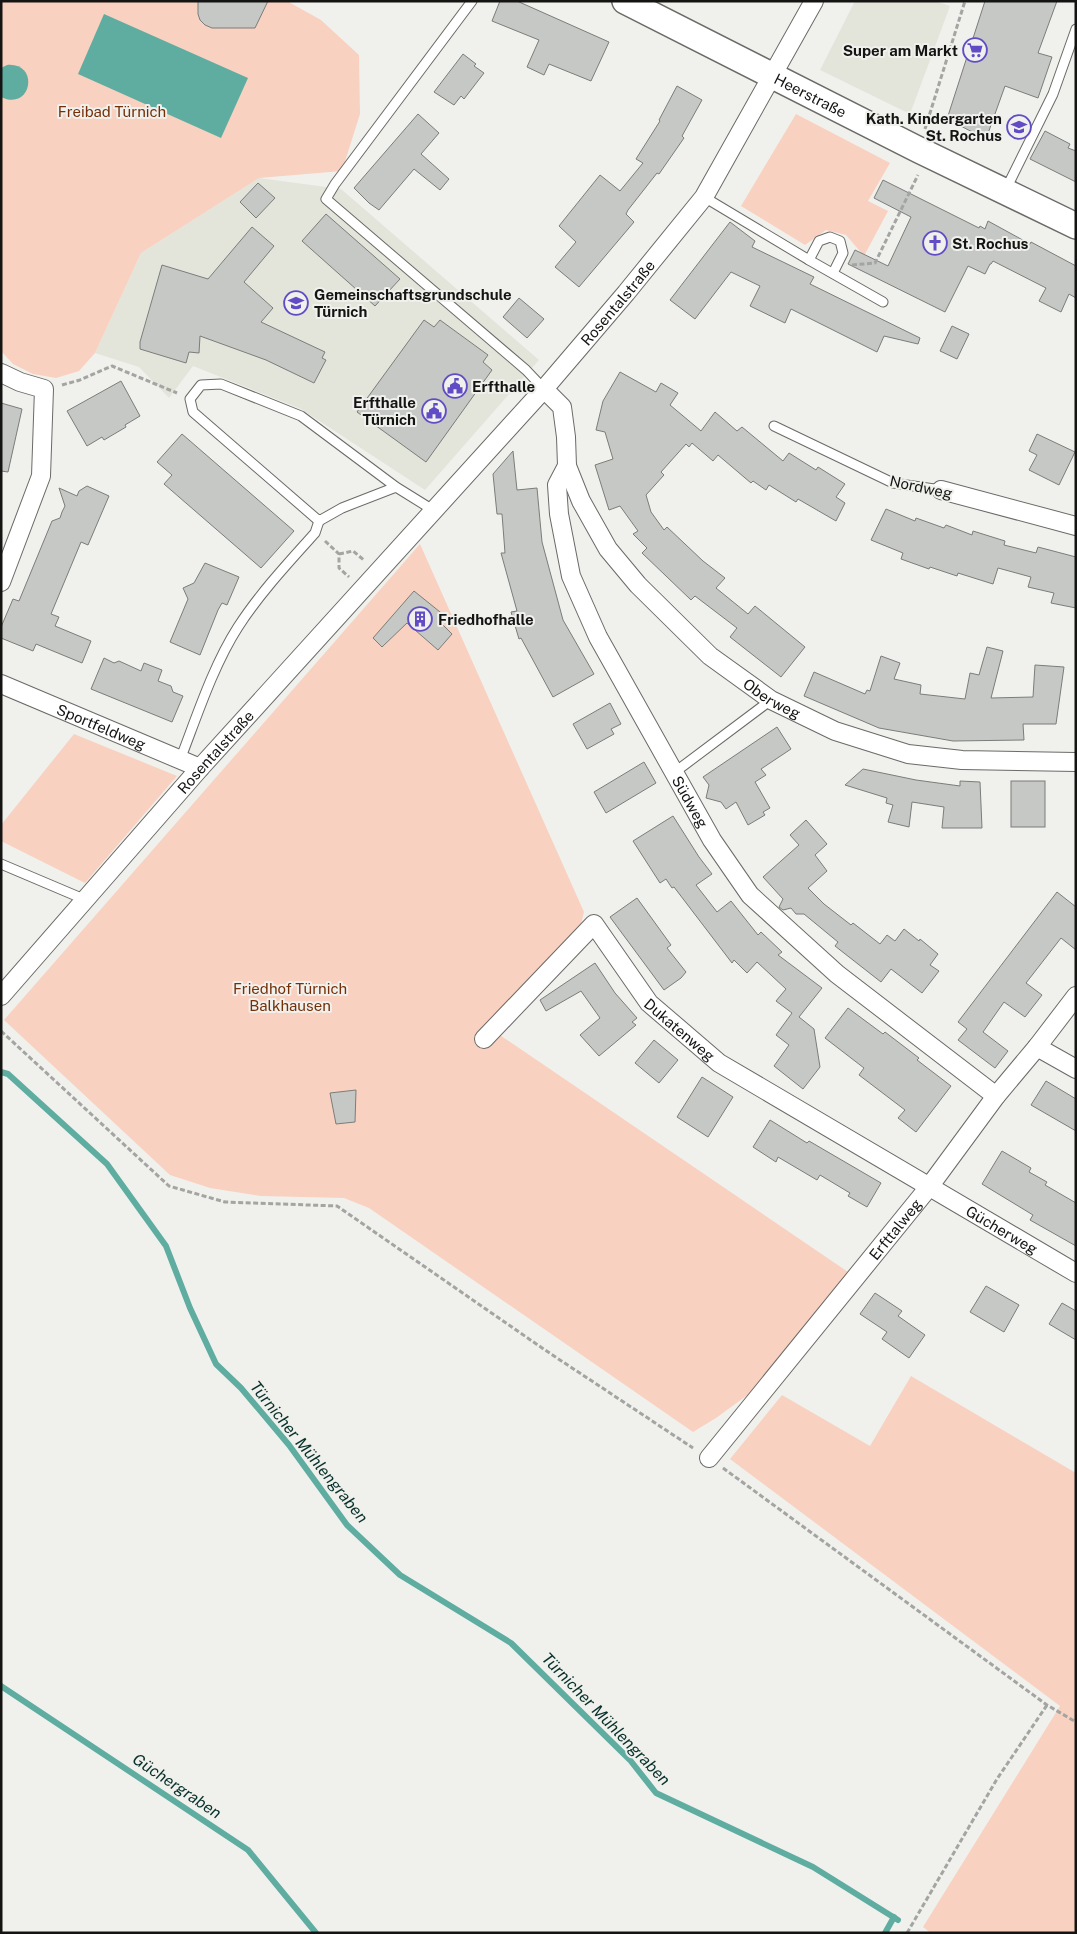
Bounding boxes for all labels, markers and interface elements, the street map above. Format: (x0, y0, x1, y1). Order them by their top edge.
supermarket icon: Super am Markt (962, 37, 988, 63)
place label: Super am Markt (843, 42, 958, 59)
street label: Heerstraße (772, 70, 849, 120)
park label: Freibad Türnich (58, 103, 166, 120)
place label: Kath. Kindergarten St. Rochus (866, 110, 1002, 144)
school or university icon: Kath. Kindergarten St. Rochus (1006, 114, 1032, 140)
church icon: St. Rochus (922, 230, 948, 256)
place label: St. Rochus (952, 235, 1029, 252)
street label: Rosentalstraße (577, 256, 658, 348)
place label: Gemeinschaftsgrundschule Türnich (314, 286, 512, 320)
school or university icon: Gemeinschaftsgrundschule Türnich (283, 290, 309, 316)
public building icon: Erfthalle (442, 373, 468, 399)
place label: Erfthalle (472, 378, 535, 395)
place label: Erfthalle Türnich (353, 394, 416, 428)
public building icon: Erfthalle Türnich (421, 398, 447, 424)
street label: Nordweg (888, 472, 954, 502)
building icon: Friedhofhalle (407, 606, 433, 632)
place label: Friedhofhalle (438, 611, 534, 628)
street label: Oberweg (740, 674, 803, 722)
street label: Sportfeldweg (54, 700, 149, 753)
street label: Rosentalstraße (174, 707, 257, 797)
street label: Südweg (669, 773, 712, 831)
park label: Friedhof Türnich Balkhausen (233, 980, 347, 1014)
street label: Dukatenweg (641, 995, 719, 1064)
street label: Erfttalweg (865, 1195, 925, 1263)
street label: Gücherweg (963, 1202, 1041, 1257)
water label: Türnicher Mühlengraben (246, 1377, 372, 1527)
water label: Türnicher Mühlengraben (538, 1649, 674, 1789)
water label: Güchergraben (129, 1749, 225, 1823)

